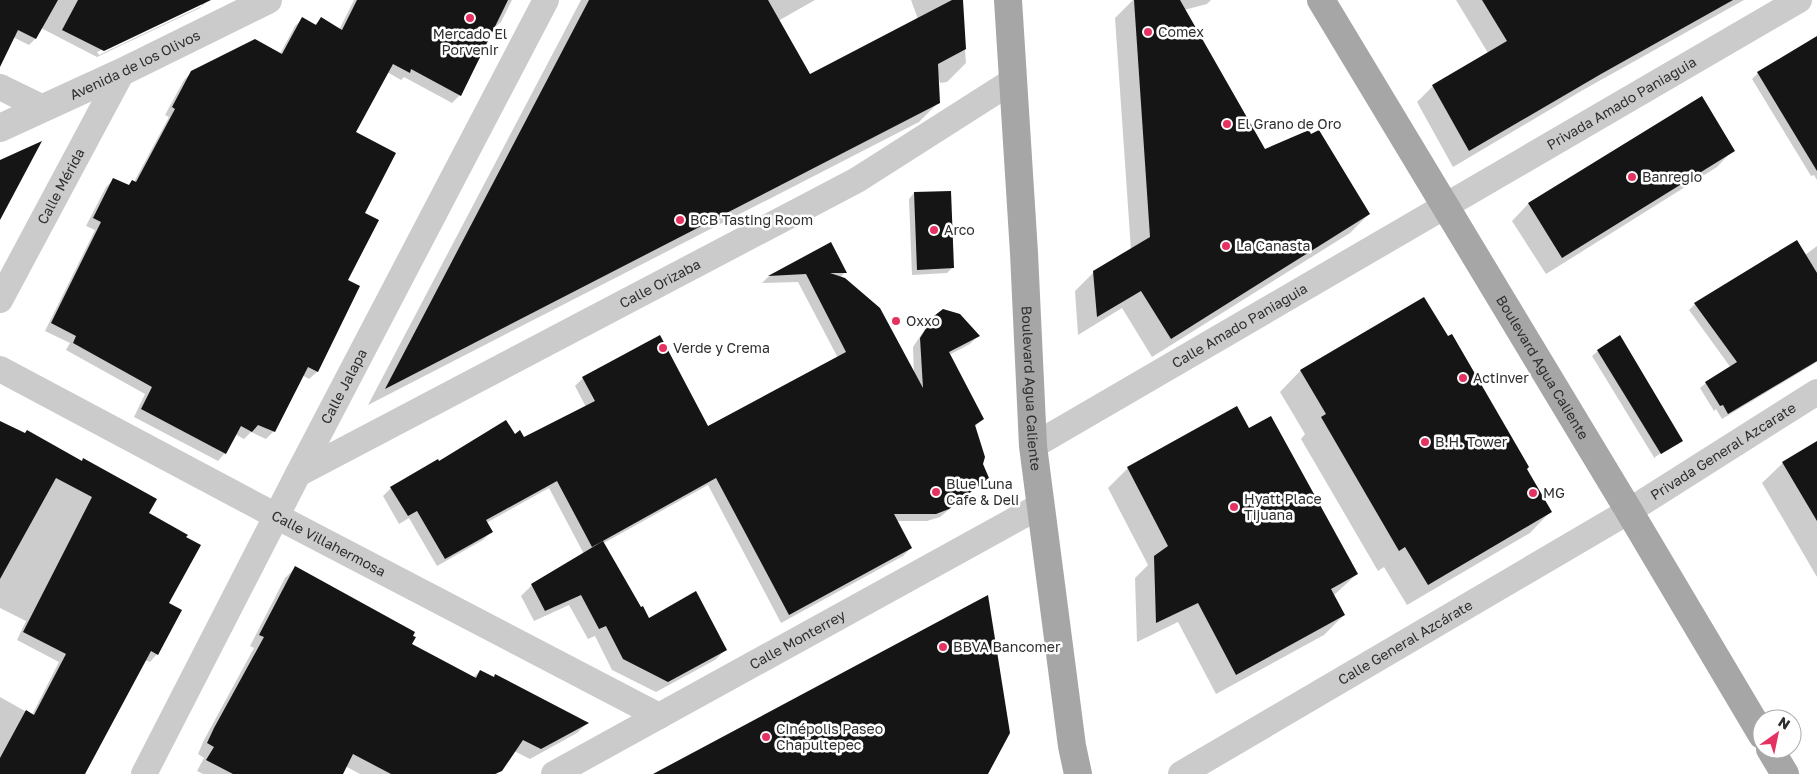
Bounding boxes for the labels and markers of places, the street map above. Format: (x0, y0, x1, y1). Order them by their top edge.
marker: Mercado El Porvenir (464, 12, 476, 24)
place label: Comex (1158, 23, 1204, 40)
place label: Mercado El Porvenir (433, 25, 507, 58)
marker: Comex (1142, 26, 1154, 38)
place label: El Grano de Oro (1237, 115, 1341, 132)
marker: El Grano de Oro (1221, 118, 1233, 130)
place label: Banregio (1642, 168, 1702, 185)
marker: Banregio (1626, 171, 1638, 183)
place label: BCB Tasting Room (690, 211, 813, 228)
marker: BCB Tasting Room (674, 214, 686, 226)
place label: Arco (944, 221, 975, 238)
marker: Arco (928, 224, 940, 236)
place label: La Canasta (1236, 237, 1310, 254)
marker: La Canasta (1220, 240, 1232, 252)
place label: Oxxo (906, 312, 940, 329)
marker: Oxxo (890, 315, 902, 327)
place label: Verde y Crema (673, 339, 770, 356)
marker: Verde y Crema (657, 342, 669, 354)
place label: Actinver (1473, 369, 1529, 386)
marker: Actinver (1457, 372, 1469, 384)
place label: B.H. Tower (1435, 433, 1508, 450)
marker: B.H. Tower (1419, 436, 1431, 448)
place label: Blue Luna Cafe & Deli (946, 475, 1019, 508)
place label: MG (1543, 484, 1565, 501)
marker: Blue Luna Cafe & Deli (930, 486, 942, 498)
marker: MG (1527, 487, 1539, 499)
place label: Hyatt Place Tijuana (1244, 490, 1322, 523)
marker: Hyatt Place Tijuana (1228, 501, 1240, 513)
place label: BBVA Bancomer (953, 638, 1061, 655)
marker: BBVA Bancomer (937, 641, 949, 653)
place label: Cinépolis Paseo Chapultepec (776, 720, 883, 753)
marker: Cinépolis Paseo Chapultepec (760, 731, 772, 743)

